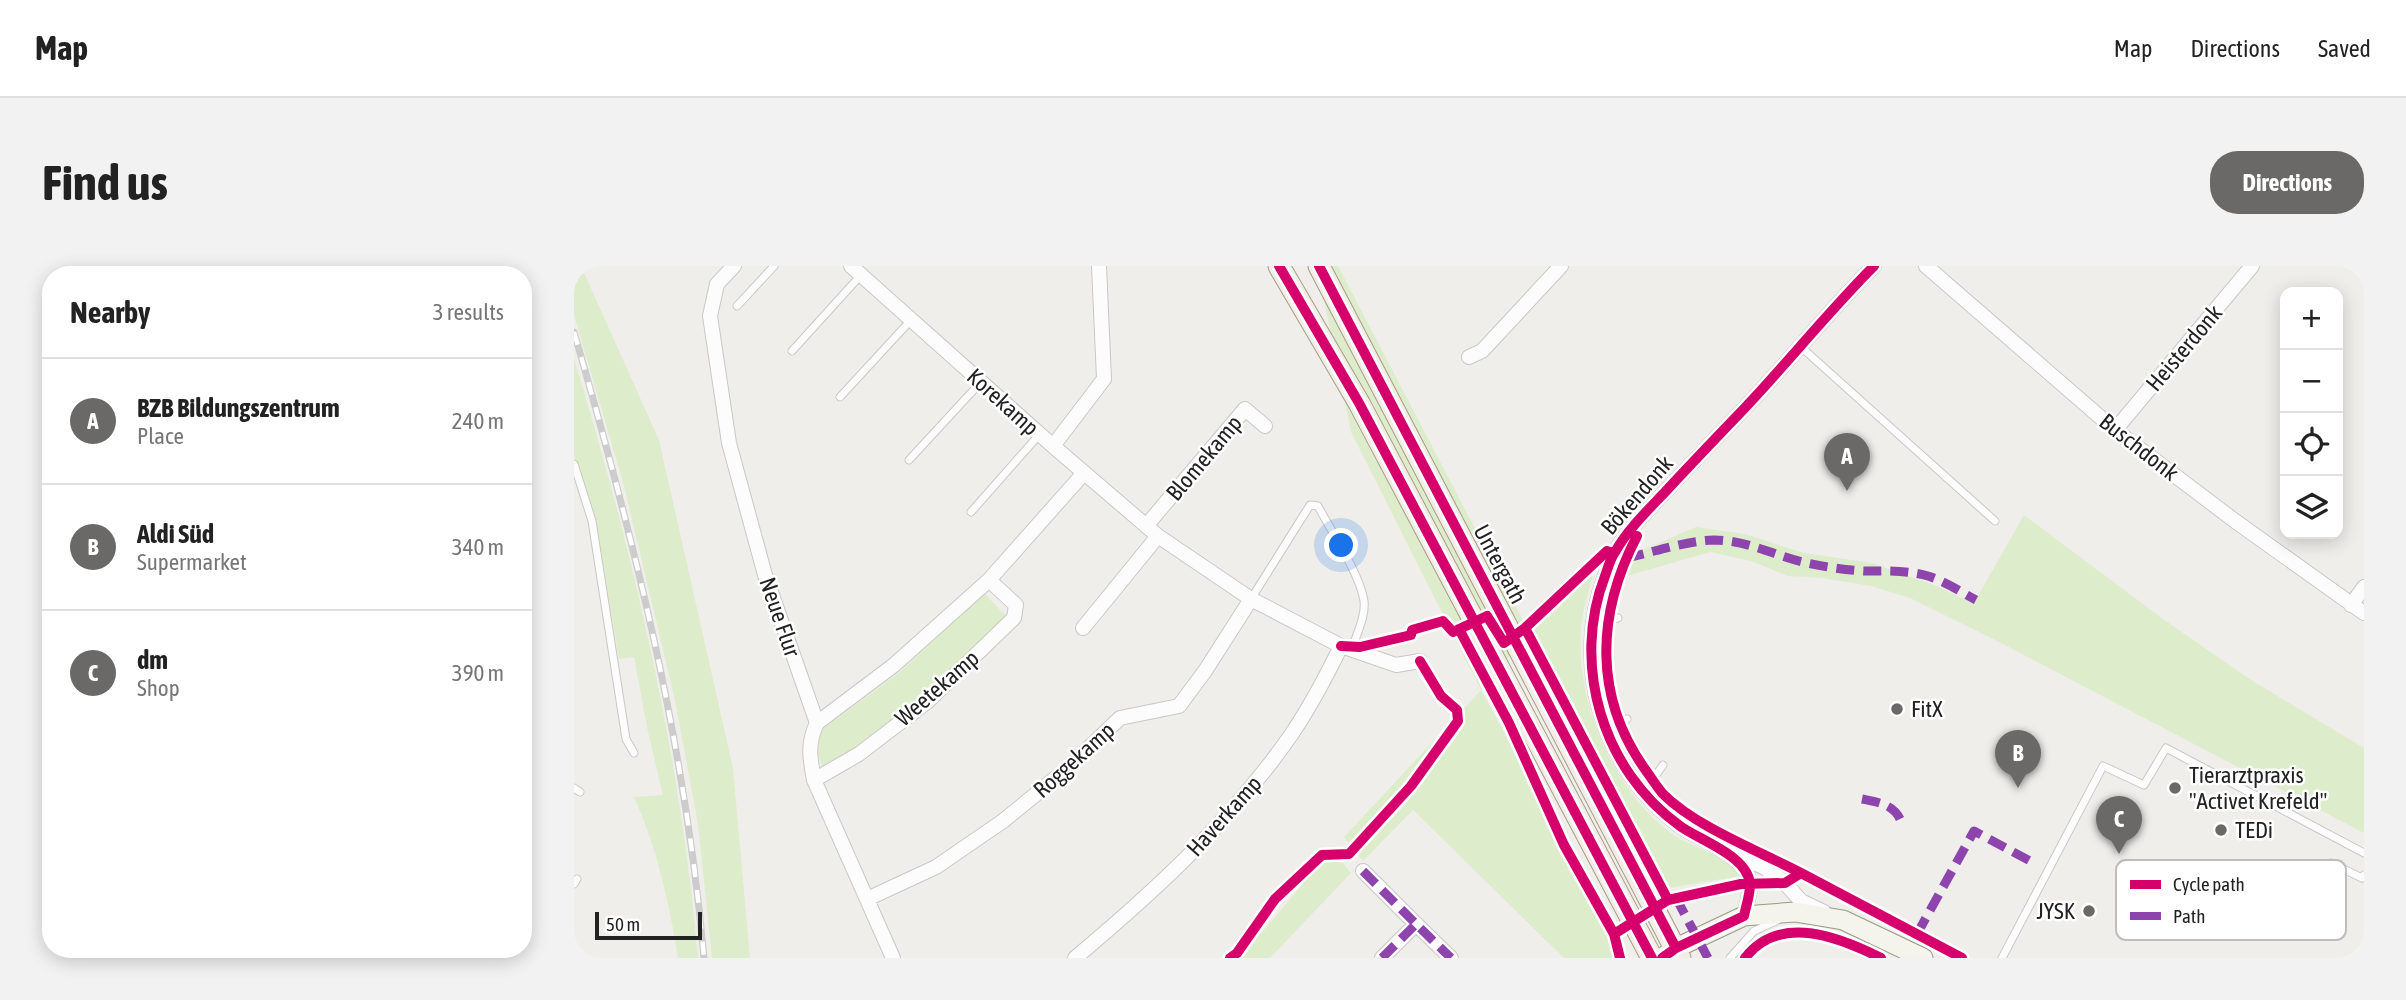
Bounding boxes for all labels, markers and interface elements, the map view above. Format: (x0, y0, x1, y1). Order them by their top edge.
text: Map (35, 29, 88, 67)
text: Map (2114, 35, 2152, 62)
text: Directions (2190, 35, 2280, 62)
text: Saved (2318, 35, 2371, 62)
button: Directions (2210, 151, 2364, 214)
text: Find us (42, 154, 168, 210)
map controls (2280, 287, 2343, 539)
button: + (2280, 287, 2343, 350)
text: Nearby (70, 295, 150, 329)
text: 3 results (433, 299, 504, 325)
street label: Heisterdonk (2141, 300, 2227, 396)
button: − (2280, 350, 2343, 413)
street label: Korekamp (962, 363, 1044, 441)
text: BZB Bildungszentrum (137, 393, 340, 423)
text: A (87, 408, 99, 434)
text: 240 m (452, 408, 504, 434)
street label: Buschdonk (2094, 408, 2184, 486)
street label: Blomekamp (1161, 410, 1247, 506)
button: locate (2280, 413, 2343, 476)
text: Place (137, 423, 184, 449)
pin: A (1824, 433, 1870, 491)
street label: Bökendonk (1596, 450, 1678, 540)
button: layers (2280, 476, 2343, 539)
text: Aldi Süd (137, 519, 214, 549)
street label: Untergath (1468, 520, 1532, 608)
your location (1324, 528, 1358, 562)
text: B (88, 534, 98, 560)
text: 340 m (452, 534, 504, 560)
text: Supermarket (137, 549, 247, 575)
street label: Neue Flur (754, 574, 806, 661)
text: dm (137, 645, 168, 675)
street label: Weetekamp (890, 645, 984, 731)
text: C (88, 660, 98, 686)
text: 390 m (452, 660, 504, 686)
text: Shop (137, 675, 180, 701)
place label: FitX (1911, 696, 1943, 722)
marker: FitX (1889, 701, 1905, 717)
street label: Roggekamp (1028, 717, 1120, 803)
pin: B (1995, 730, 2041, 788)
place label: Tierarztpraxis "Activet Krefeld" (2189, 762, 2327, 814)
street label: Haverkamp (1181, 771, 1267, 861)
marker: Tierarztpraxis "Activet Krefeld" (2167, 780, 2183, 796)
pin: C (2096, 796, 2142, 854)
place label: TEDi (2235, 817, 2273, 843)
marker: TEDi (2213, 822, 2229, 838)
legend (2116, 860, 2346, 940)
text: Cycle path (2173, 873, 2245, 895)
place label: JYSK (2036, 898, 2076, 924)
marker: JYSK (2081, 903, 2097, 919)
text: Path (2173, 905, 2205, 927)
scale bar (595, 909, 702, 941)
text: 50 m (606, 913, 640, 935)

